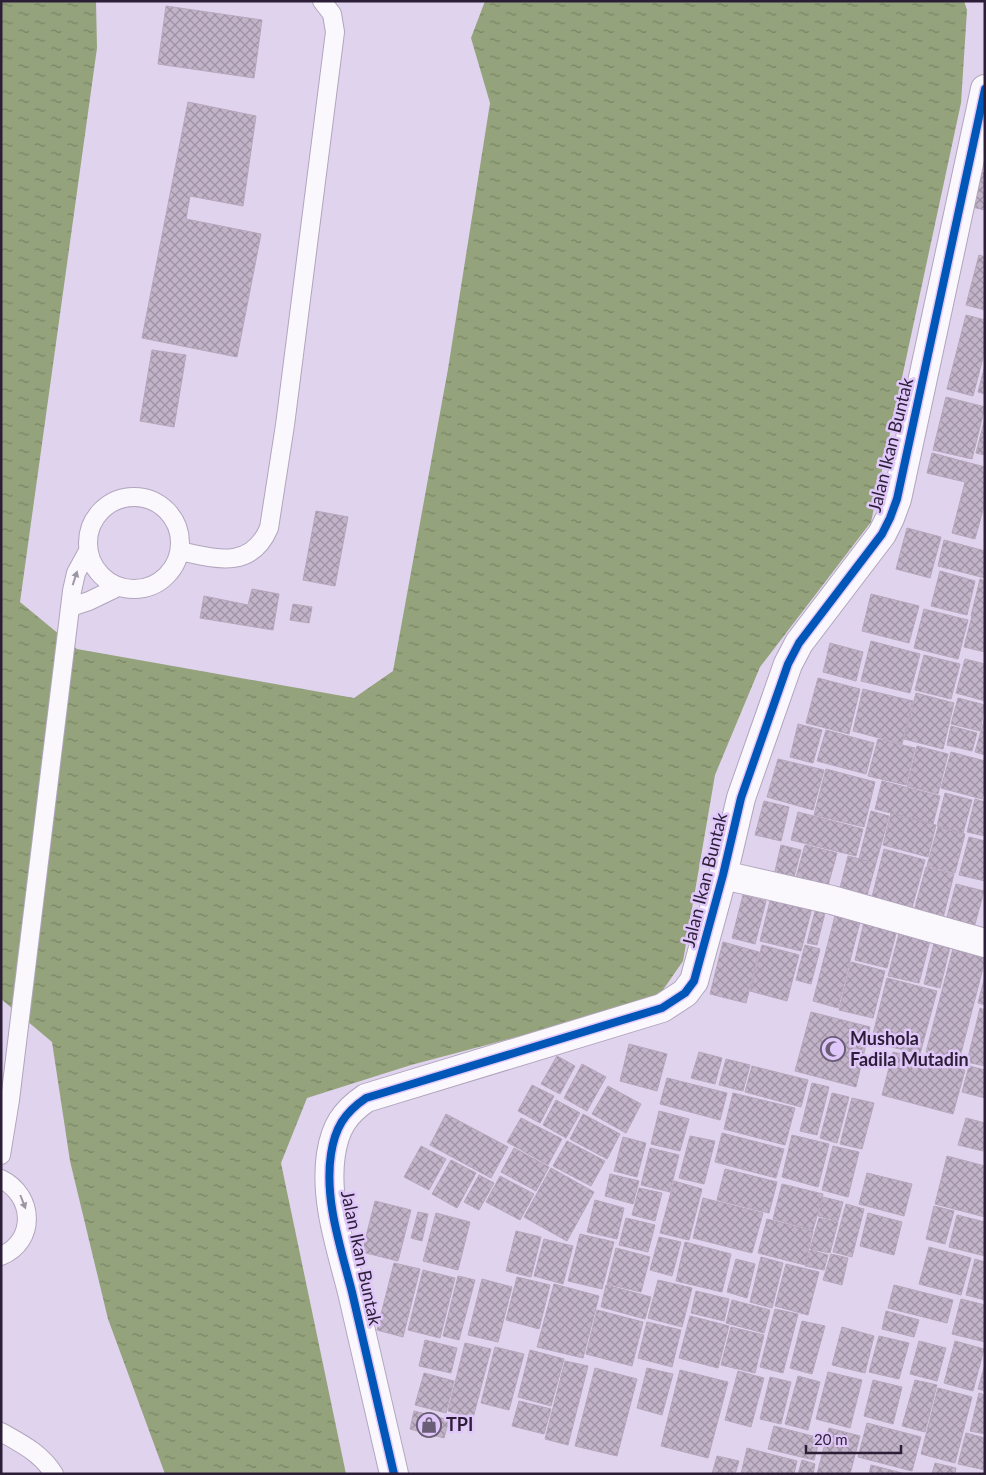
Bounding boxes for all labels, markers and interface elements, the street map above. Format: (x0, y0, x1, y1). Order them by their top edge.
street label: Jalan Ikan Buntak (863, 375, 918, 514)
one-way arrow (72, 570, 80, 585)
street label: Jalan Ikan Buntak (677, 810, 732, 949)
place label: Mushola Fadila Mutadin (850, 1027, 969, 1070)
mosque icon: Mushola Fadila Mutadin (820, 1036, 846, 1062)
street label: Jalan Ikan Buntak (337, 1188, 387, 1328)
one-way arrow (19, 1195, 27, 1210)
shop icon: TPI (416, 1412, 442, 1438)
place label: TPI (446, 1413, 473, 1435)
scale bar (806, 1422, 901, 1454)
text: 20 m (814, 1430, 848, 1448)

